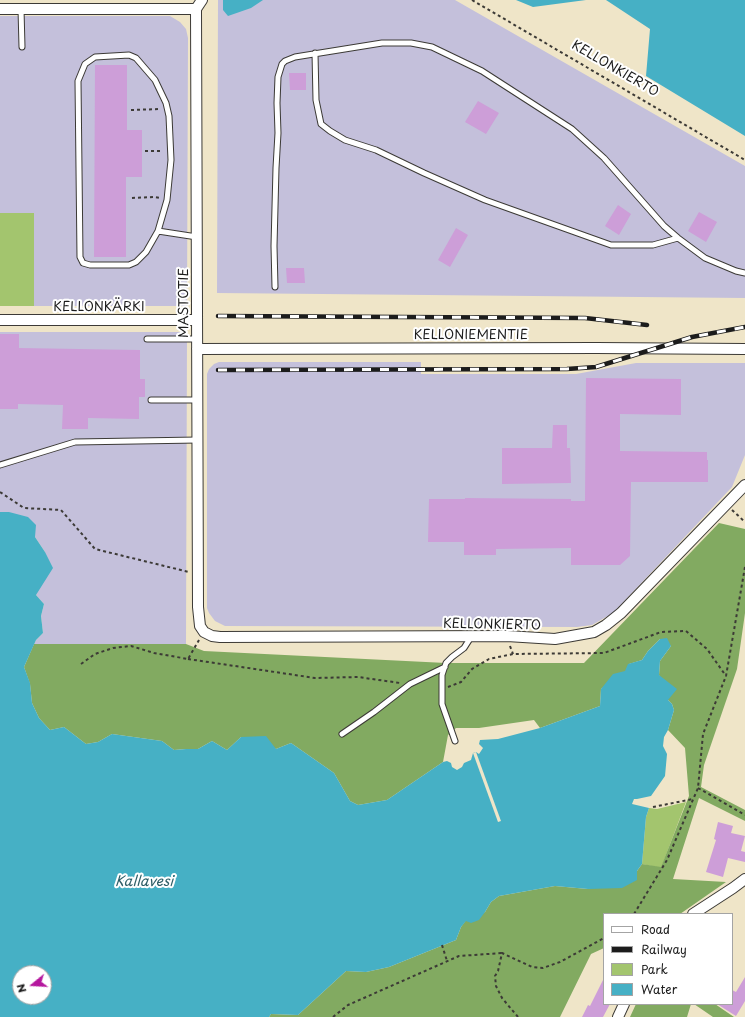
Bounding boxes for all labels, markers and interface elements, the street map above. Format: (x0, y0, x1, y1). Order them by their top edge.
street label: KELLONKIERTO (569, 38, 661, 100)
street label: MASTOTIE (176, 268, 192, 338)
street label: KELLONKÄRKI (53, 299, 145, 315)
street label: KELLONIEMENTIE (414, 327, 528, 343)
street label: KELLONKIERTO (443, 616, 541, 634)
water label: Kallavesi (115, 874, 173, 890)
legend (603, 913, 733, 1005)
text: Road (641, 920, 670, 938)
text: Railway (641, 940, 687, 958)
text: Park (641, 960, 668, 978)
north arrow (12, 965, 52, 1005)
text: Water (641, 980, 677, 998)
text: N (12, 982, 30, 995)

